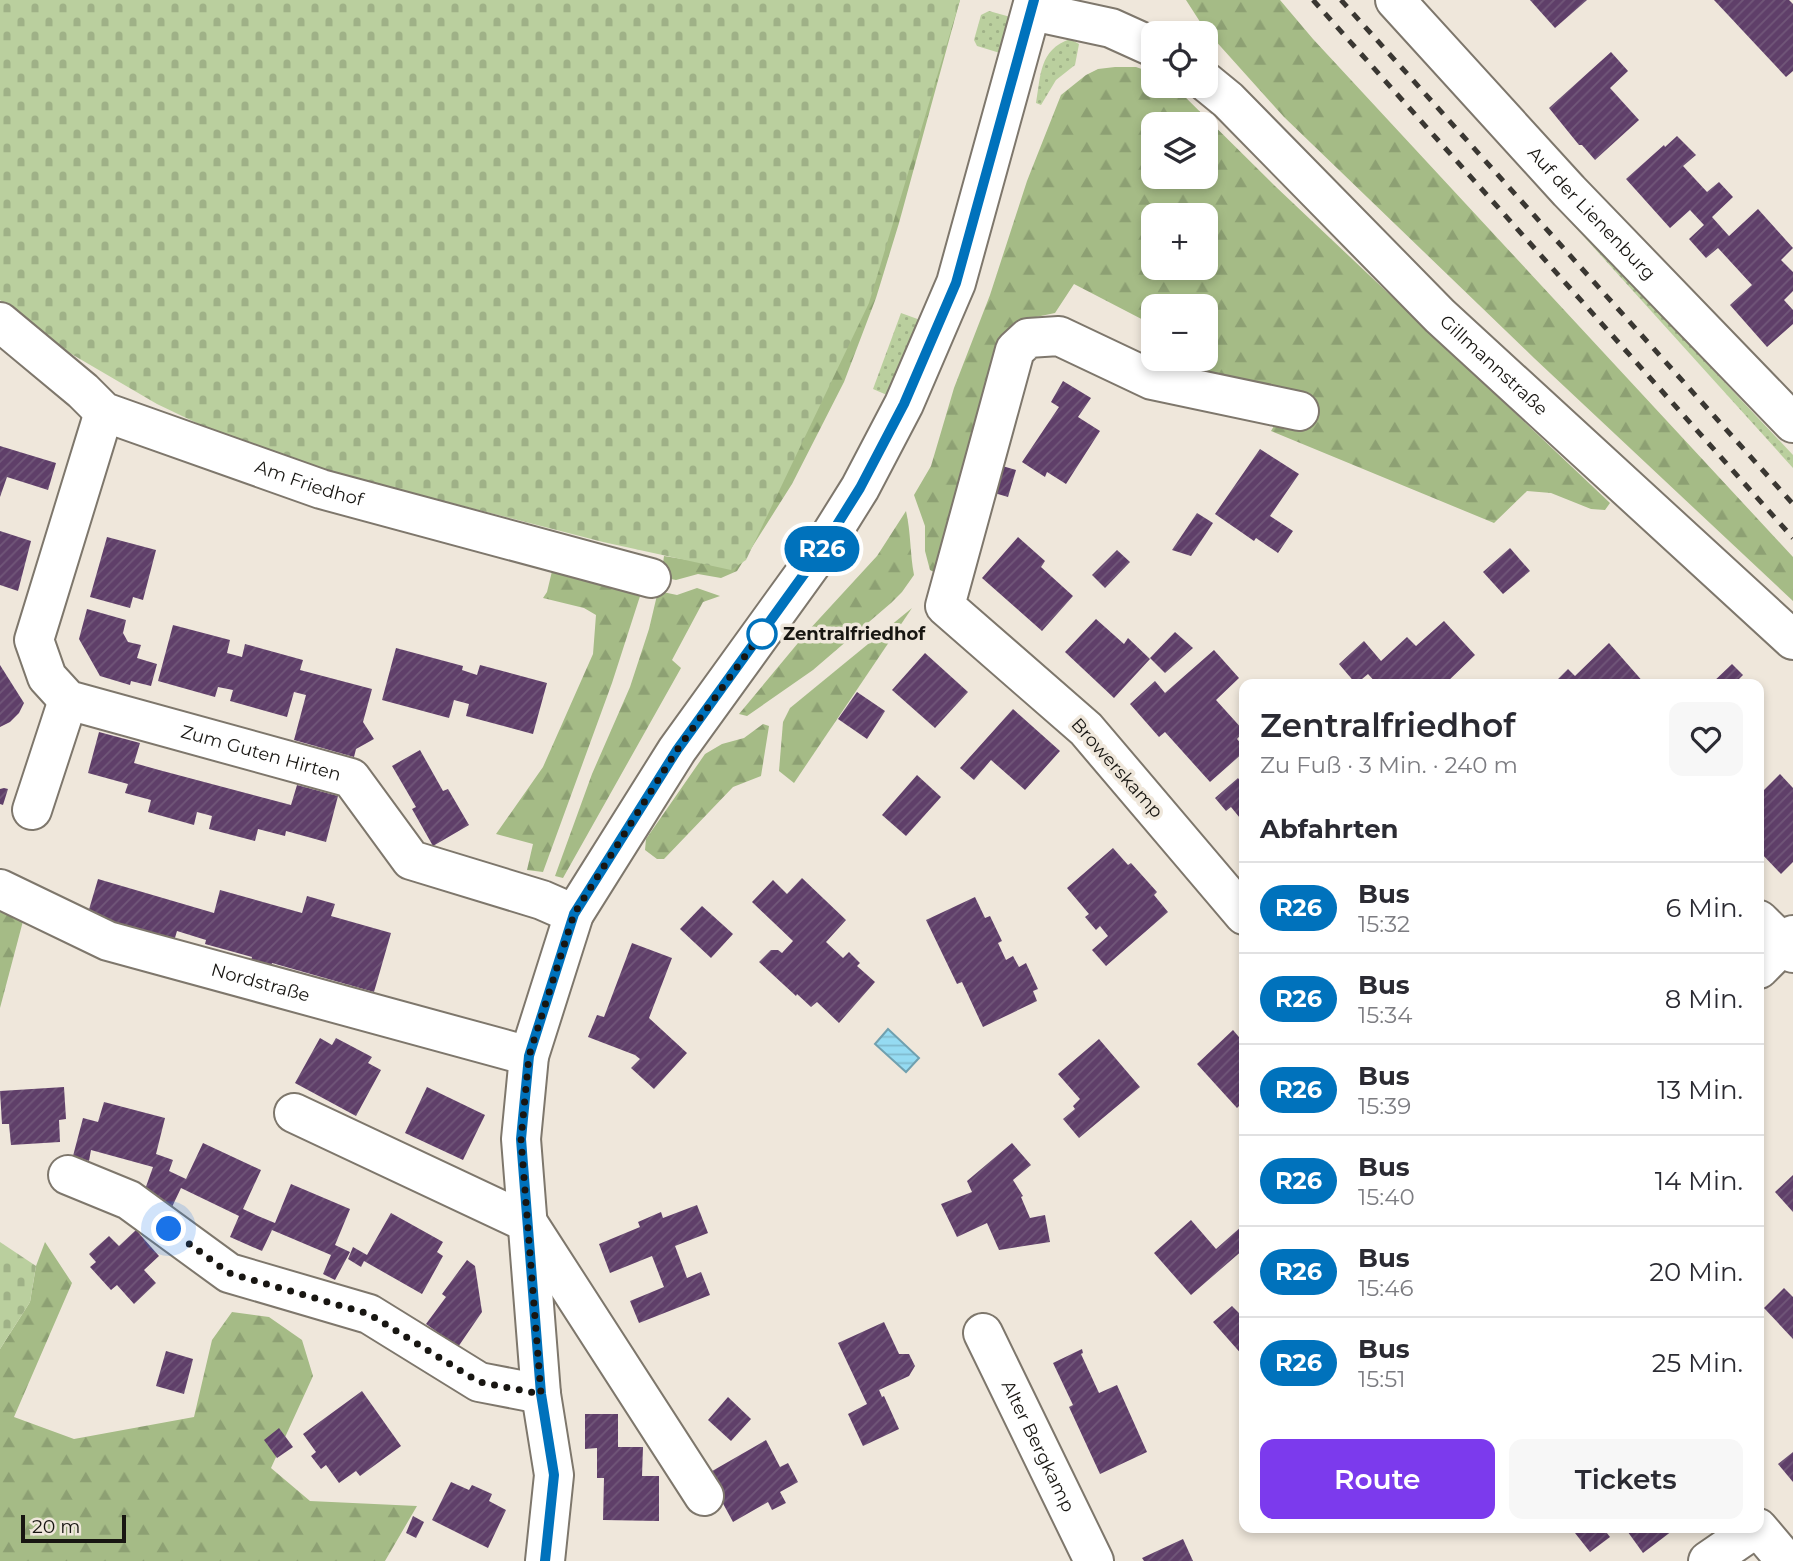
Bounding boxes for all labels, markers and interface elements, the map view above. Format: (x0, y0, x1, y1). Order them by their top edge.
map controls (1141, 21, 1218, 371)
button: locate (1141, 21, 1218, 98)
button: layers (1141, 112, 1218, 189)
street label: Auf der Lienenburg (1523, 142, 1660, 285)
button: + (1141, 203, 1218, 280)
button: − (1141, 294, 1218, 371)
street label: Gillmannstraße (1435, 310, 1552, 420)
street label: Am Friedhof (252, 456, 367, 511)
line badge: R26 (782, 526, 862, 572)
text: R26 (798, 534, 846, 563)
marker: Zentralfriedhof (747, 619, 777, 649)
place label: Zentralfriedhof (783, 623, 926, 645)
button: heart (1669, 702, 1743, 776)
text: Zentralfriedhof (1260, 705, 1515, 745)
street label: Browerskamp (1067, 714, 1167, 822)
street label: Zum Guten Hirten (178, 721, 344, 786)
text: Zu Fuß · 3 Min. · 240 m (1260, 751, 1518, 779)
text: Abfahrten (1260, 813, 1399, 845)
text: Bus (1358, 878, 1410, 910)
text: 6 Min. (1665, 892, 1743, 924)
text: R26 (1275, 893, 1322, 922)
text: 15:32 (1358, 910, 1410, 938)
street label: Nordstraße (209, 959, 312, 1007)
text: Bus (1358, 969, 1410, 1001)
text: 8 Min. (1665, 983, 1743, 1015)
text: R26 (1275, 984, 1322, 1013)
text: 15:34 (1358, 1001, 1412, 1029)
text: Bus (1358, 1060, 1410, 1092)
text: 13 Min. (1657, 1074, 1743, 1106)
text: R26 (1275, 1075, 1322, 1104)
text: 15:39 (1358, 1092, 1411, 1120)
text: Bus (1358, 1151, 1410, 1183)
text: 14 Min. (1655, 1165, 1743, 1197)
text: R26 (1275, 1166, 1322, 1195)
text: 15:40 (1358, 1183, 1415, 1211)
your location (151, 1211, 186, 1246)
text: Bus (1358, 1242, 1410, 1274)
text: 20 Min. (1649, 1256, 1743, 1288)
text: R26 (1275, 1257, 1322, 1286)
text: 15:46 (1358, 1274, 1413, 1302)
text: Bus (1358, 1333, 1410, 1365)
text: 25 Min. (1652, 1347, 1743, 1379)
text: R26 (1275, 1348, 1322, 1377)
text: 15:51 (1358, 1365, 1406, 1393)
street label: Alter Bergkamp (997, 1377, 1079, 1516)
button: Route (1260, 1439, 1495, 1519)
button: Tickets (1509, 1439, 1743, 1519)
scale bar (21, 1512, 126, 1544)
text: 20 m (32, 1515, 80, 1538)

